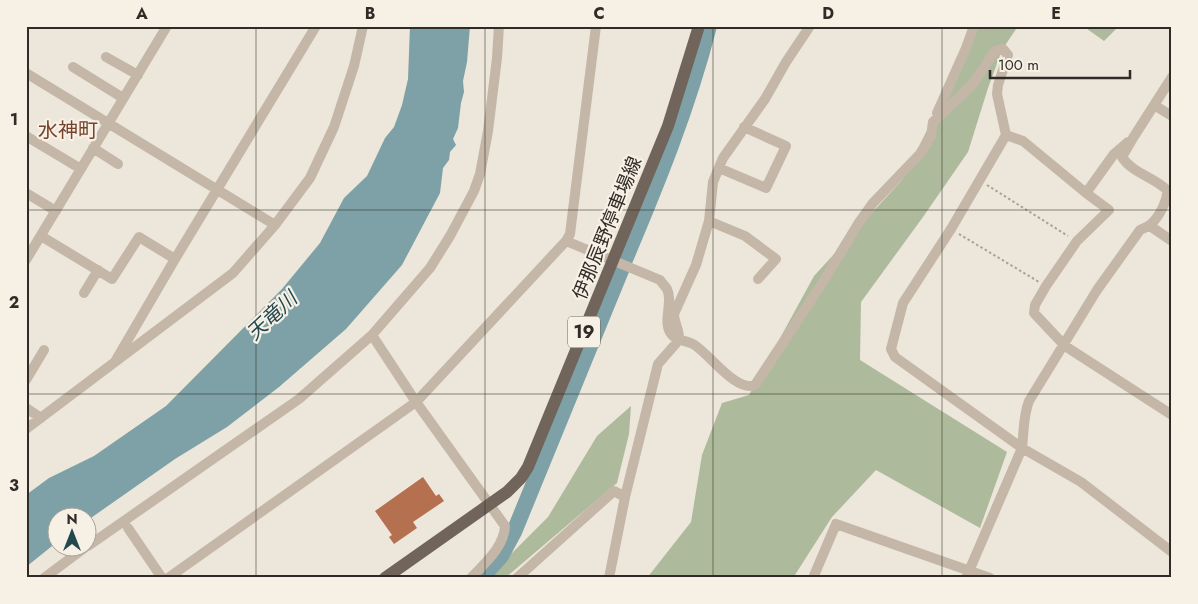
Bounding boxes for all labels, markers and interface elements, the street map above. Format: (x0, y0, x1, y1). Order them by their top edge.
text: A (135, 2, 148, 25)
text: B (365, 2, 375, 25)
text: C (593, 2, 605, 25)
text: D (822, 2, 834, 25)
text: E (1051, 2, 1061, 25)
scale bar (990, 48, 1130, 80)
text: 100 m (998, 54, 1039, 76)
text: 1 (10, 108, 18, 131)
district label: 水神町 (38, 116, 98, 145)
street label: 伊那辰野停車場線 (566, 152, 648, 304)
water label: 天竜川 (240, 284, 305, 347)
text: 2 (9, 291, 19, 314)
road number: 19 (568, 316, 600, 348)
text: 3 (9, 474, 19, 497)
north arrow (48, 506, 98, 556)
text: N (66, 509, 78, 529)

